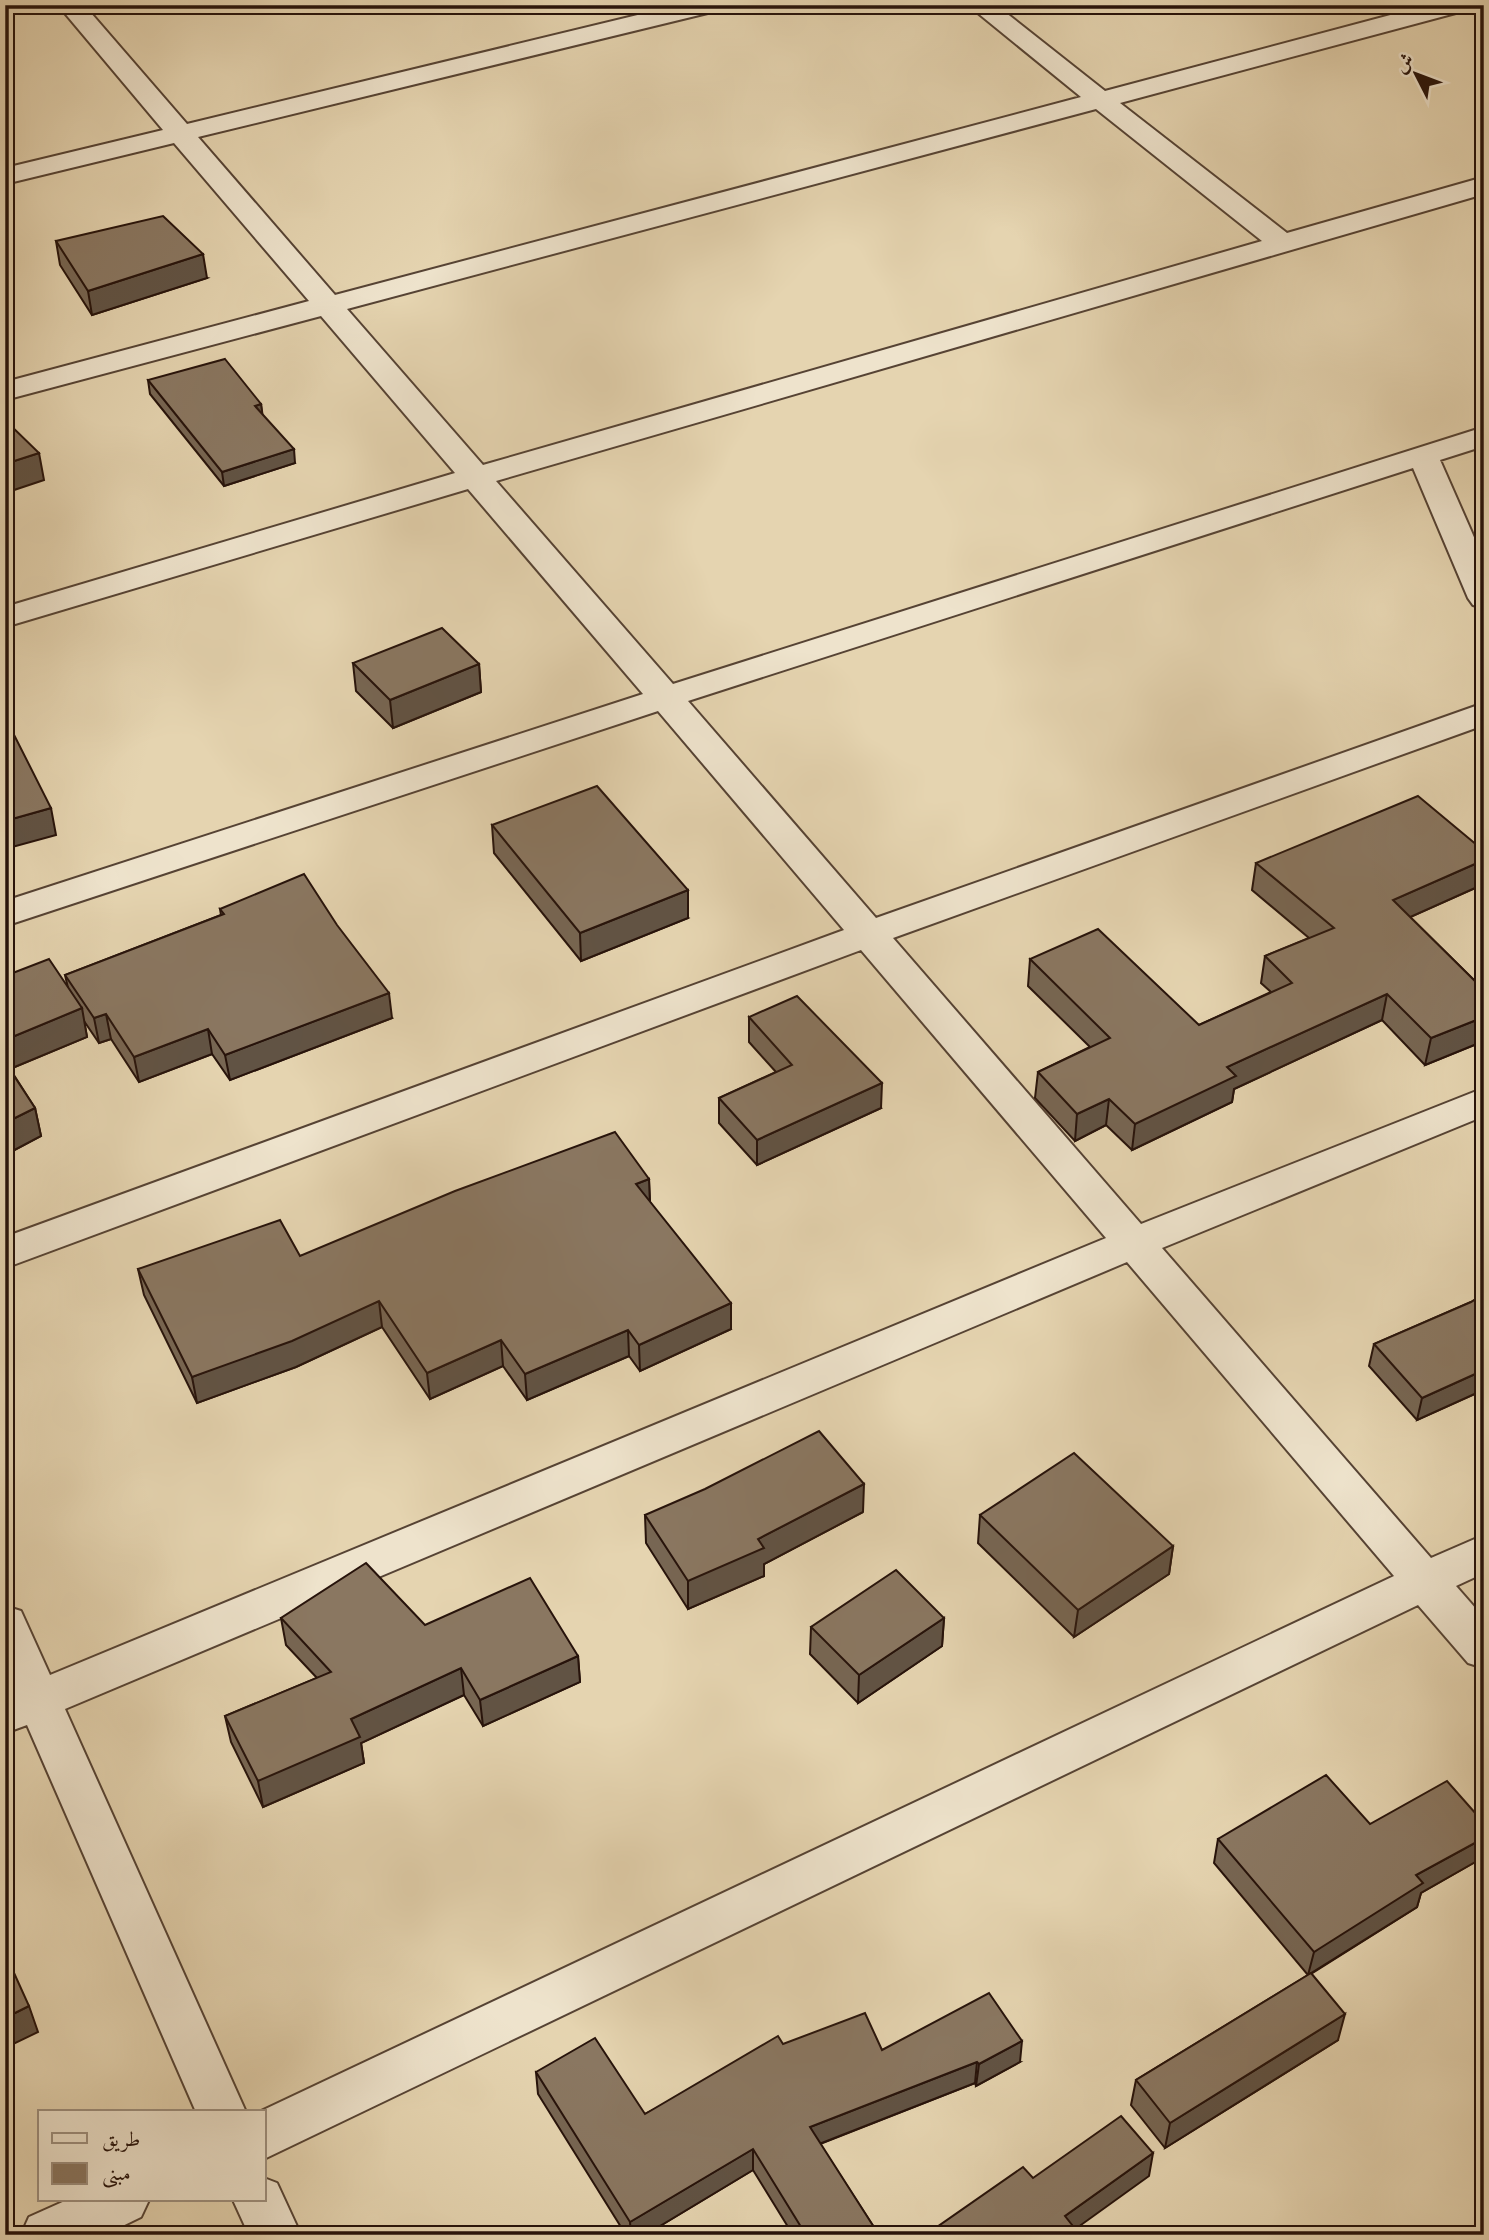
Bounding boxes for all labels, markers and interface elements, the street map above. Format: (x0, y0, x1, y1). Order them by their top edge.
north arrow (1380, 38, 1450, 108)
text: ش (1389, 48, 1419, 78)
legend (38, 2110, 266, 2202)
text: طريق (102, 2126, 140, 2153)
text: مبنى (102, 2160, 131, 2188)

